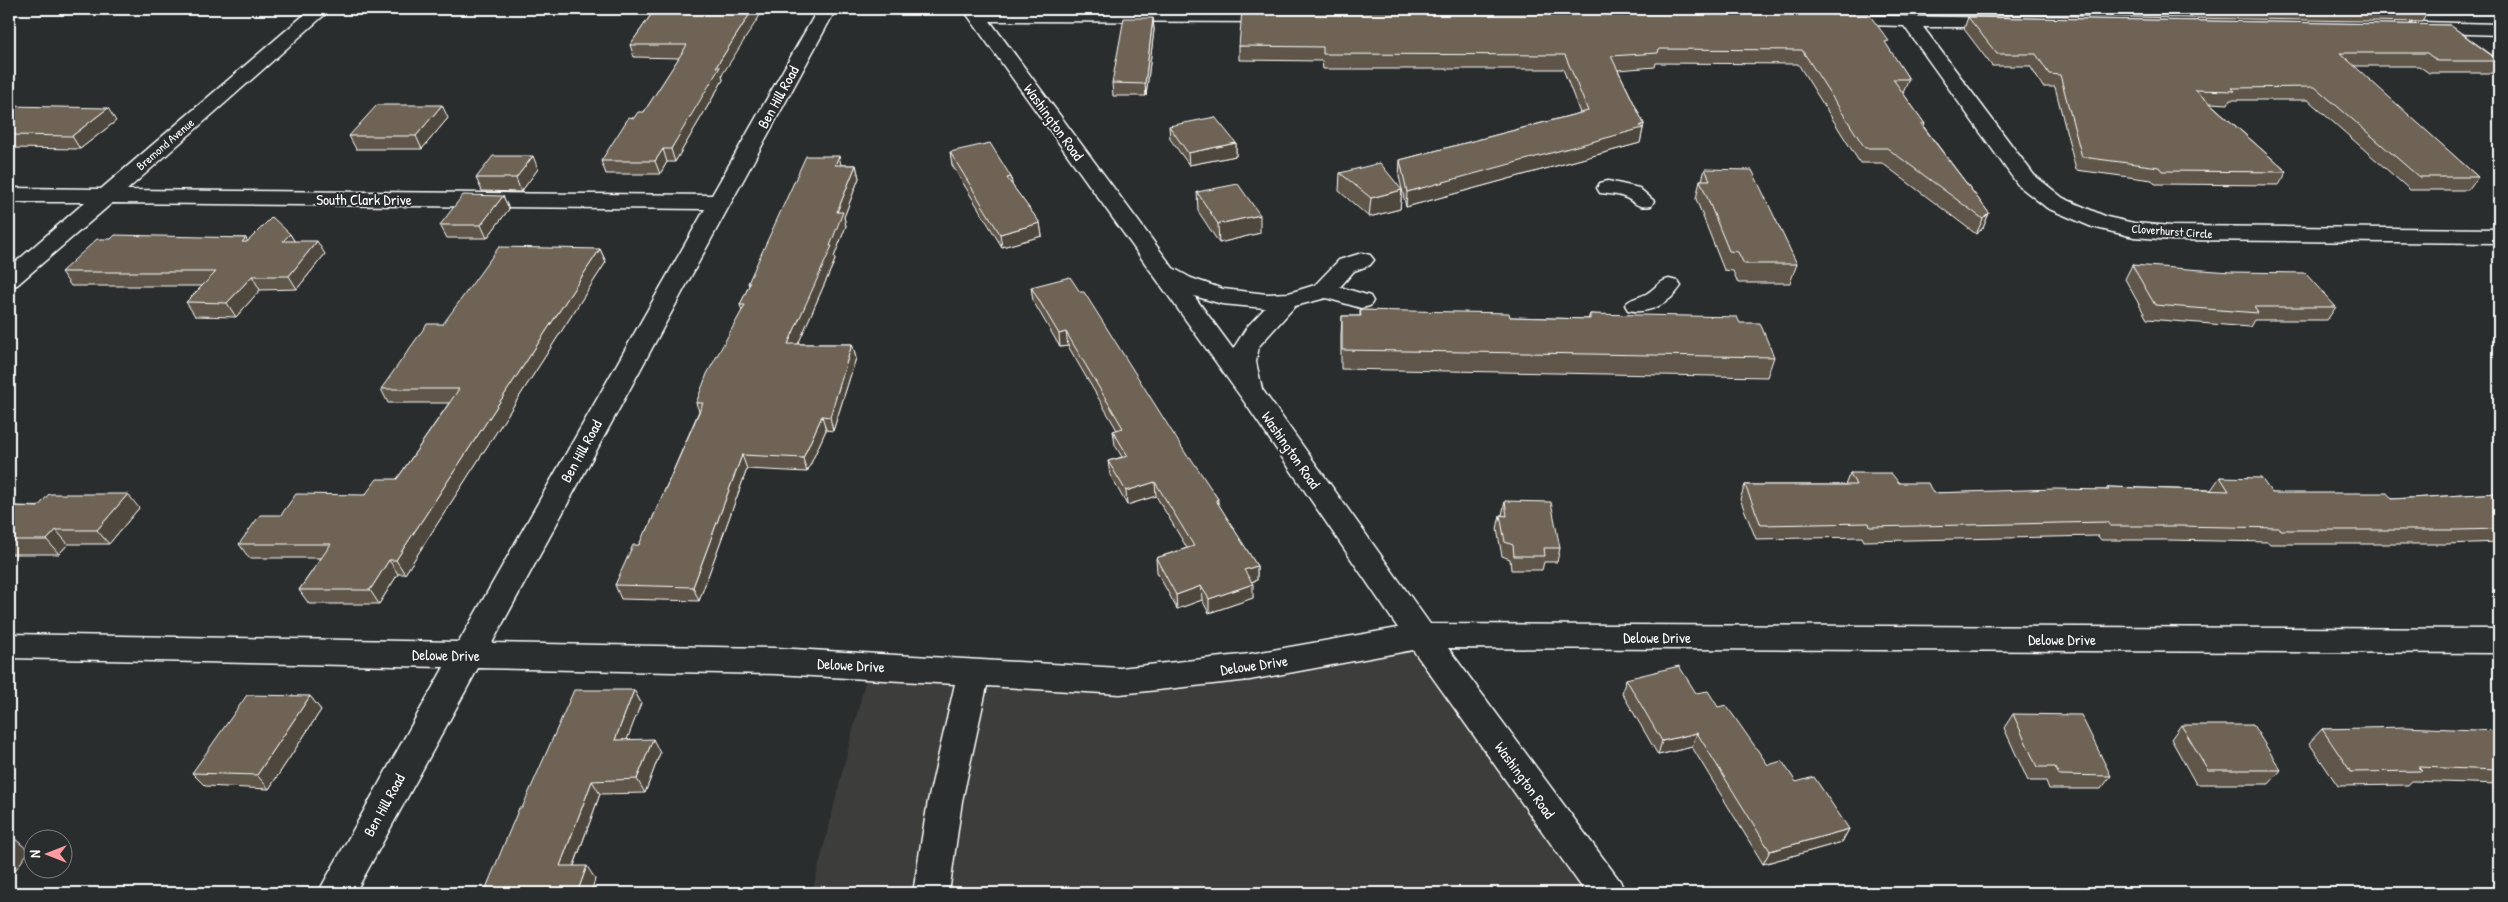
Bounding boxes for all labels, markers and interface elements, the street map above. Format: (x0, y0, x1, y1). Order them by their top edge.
street label: Ben Hill Road (752, 62, 804, 132)
street label: Washington Road (1019, 79, 1089, 165)
street label: Bremond Avenue (132, 114, 198, 174)
street label: South Clark Drive (316, 189, 412, 210)
street label: Cloverhurst Circle (2131, 220, 2213, 242)
street label: Washington Road (1257, 407, 1326, 493)
street label: Ben Hill Road (555, 416, 607, 486)
street label: Delowe Drive (1623, 627, 1691, 648)
street label: Delowe Drive (2028, 629, 2096, 650)
street label: Delowe Drive (412, 644, 480, 666)
street label: Delowe Drive (1219, 650, 1289, 680)
street label: Delowe Drive (817, 653, 885, 677)
street label: Washington Road (1490, 737, 1560, 823)
street label: Ben Hill Road (358, 770, 410, 840)
north arrow (22, 830, 72, 880)
text: N (25, 850, 44, 858)

